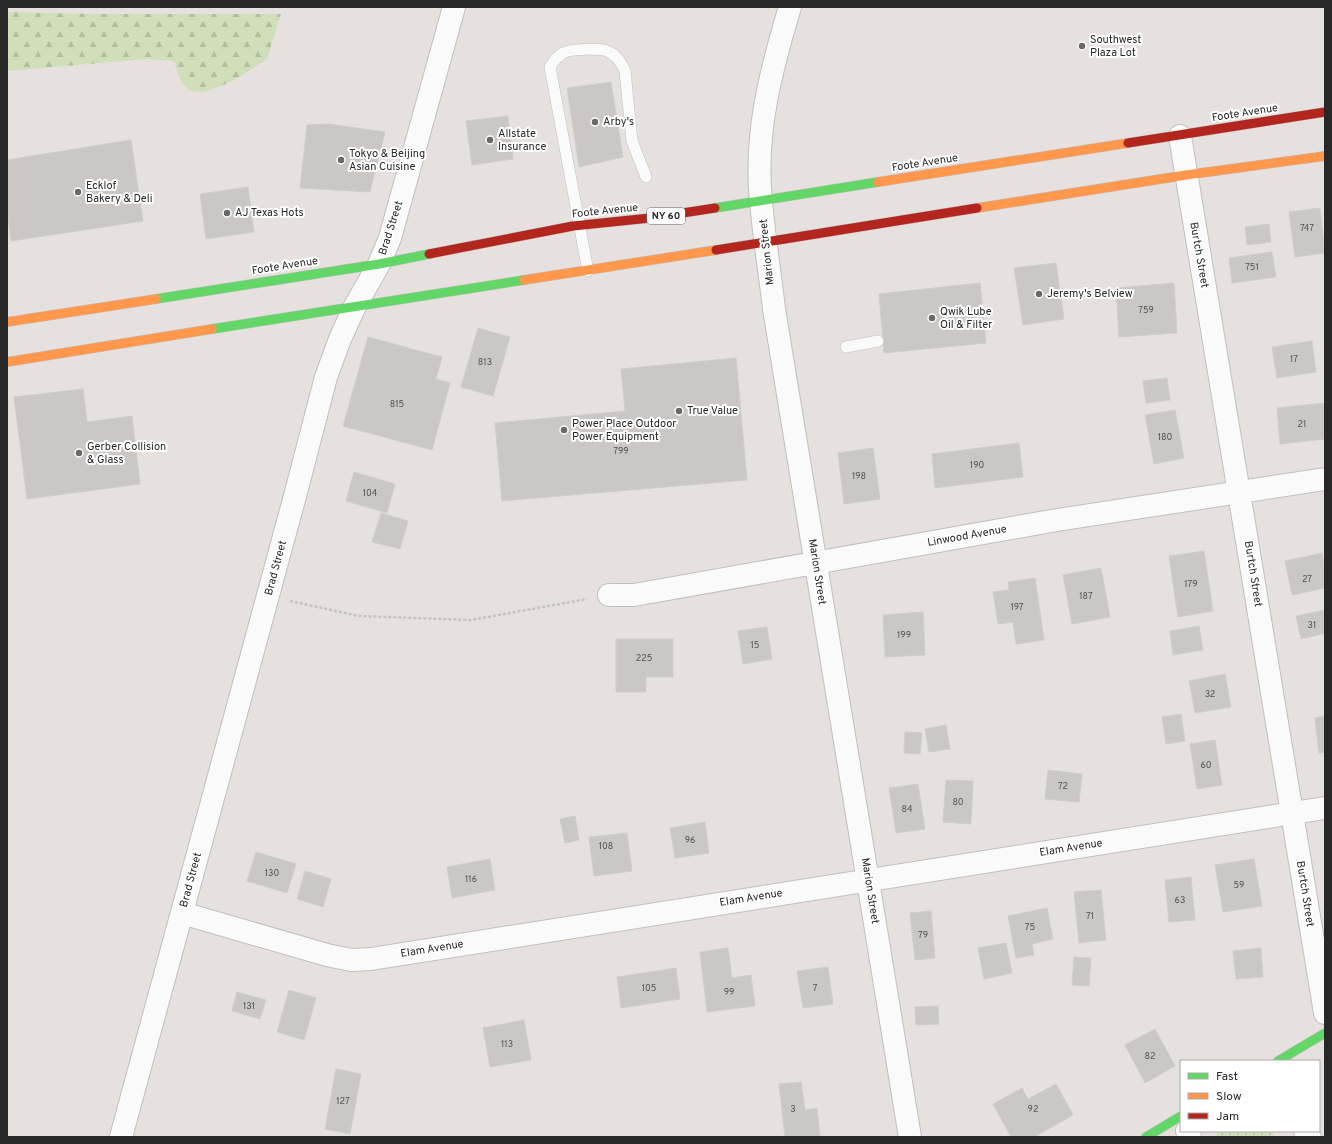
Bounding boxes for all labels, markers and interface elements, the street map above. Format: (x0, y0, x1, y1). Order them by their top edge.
place label: Southwest Plaza Lot (1090, 33, 1142, 60)
marker: Southwest Plaza Lot (1077, 41, 1087, 51)
street label: Foote Avenue (1211, 101, 1279, 125)
place label: Arby's (603, 115, 634, 129)
marker: Arby's (590, 117, 600, 127)
place label: Allstate Insurance (498, 127, 547, 154)
marker: Allstate Insurance (485, 135, 495, 145)
place label: Tokyo & Beijing Asian Cuisine (349, 147, 425, 174)
street label: Foote Avenue (891, 151, 959, 175)
marker: Tokyo & Beijing Asian Cuisine (336, 155, 346, 165)
place label: Ecklof Bakery & Deli (86, 179, 152, 206)
marker: Ecklof Bakery & Deli (73, 187, 83, 197)
street label: Brad Street (376, 199, 406, 257)
street label: Foote Avenue (571, 201, 639, 221)
place label: AJ Texas Hots (235, 206, 304, 220)
marker: AJ Texas Hots (222, 208, 232, 218)
road number: NY 60 (647, 208, 685, 224)
street label: Marion Street (757, 218, 777, 286)
street label: Burtch Street (1186, 221, 1212, 289)
house number: 747 (1300, 223, 1314, 234)
street label: Foote Avenue (251, 254, 319, 278)
house number: 751 (1245, 262, 1259, 273)
place label: Jeremy's Belview (1047, 287, 1133, 301)
marker: Jeremy's Belview (1034, 289, 1044, 299)
place label: Qwik Lube Oil & Filter (940, 305, 993, 332)
house number: 759 (1138, 305, 1154, 316)
marker: Qwik Lube Oil & Filter (927, 313, 937, 323)
house number: 17 (1290, 354, 1298, 365)
house number: 813 (478, 357, 492, 368)
house number: 815 (390, 399, 404, 410)
place label: True Value (687, 404, 738, 418)
marker: True Value (674, 406, 684, 416)
place label: Power Place Outdoor Power Equipment (572, 417, 677, 444)
house number: 21 (1298, 419, 1306, 430)
marker: Power Place Outdoor Power Equipment (559, 425, 569, 435)
house number: 180 (1158, 432, 1172, 443)
place label: Gerber Collision & Glass (87, 440, 166, 467)
house number: 799 (613, 446, 629, 457)
marker: Gerber Collision & Glass (74, 448, 84, 458)
house number: 190 (970, 460, 984, 471)
house number: 198 (852, 471, 866, 482)
house number: 104 (363, 488, 378, 499)
street label: Linwood Avenue (926, 522, 1008, 550)
street label: Marion Street (805, 538, 829, 606)
street label: Brad Street (262, 539, 290, 597)
street label: Burtch Street (1241, 540, 1265, 608)
house number: 27 (1302, 574, 1312, 585)
house number: 179 (1184, 579, 1198, 590)
house number: 187 (1079, 591, 1093, 602)
house number: 197 (1010, 602, 1024, 613)
house number: 31 (1308, 620, 1316, 631)
house number: 199 (897, 630, 911, 641)
house number: 15 (751, 640, 759, 651)
house number: 225 (636, 653, 652, 664)
house number: 32 (1205, 689, 1215, 700)
house number: 60 (1200, 760, 1212, 771)
house number: 72 (1058, 781, 1068, 792)
house number: 80 (952, 797, 964, 808)
house number: 84 (901, 804, 913, 815)
house number: 96 (685, 835, 695, 846)
street label: Elam Avenue (1038, 836, 1104, 860)
house number: 108 (599, 841, 613, 852)
street label: Brad Street (177, 851, 205, 909)
street label: Marion Street (858, 857, 882, 925)
street label: Burtch Street (1293, 860, 1317, 928)
house number: 130 (265, 868, 279, 879)
house number: 116 (465, 874, 477, 885)
house number: 59 (1234, 880, 1244, 891)
street label: Elam Avenue (718, 886, 784, 910)
house number: 63 (1175, 895, 1185, 906)
house number: 71 (1086, 911, 1094, 922)
house number: 75 (1025, 922, 1035, 933)
house number: 79 (918, 930, 928, 941)
street label: Elam Avenue (399, 937, 465, 961)
house number: 105 (642, 983, 656, 994)
house number: 7 (813, 983, 818, 994)
house number: 99 (724, 987, 734, 998)
house number: 131 (243, 1001, 255, 1012)
house number: 113 (501, 1039, 513, 1050)
house number: 82 (1145, 1051, 1155, 1062)
legend (1180, 1060, 1320, 1132)
text: Fast (1216, 1069, 1238, 1085)
text: Slow (1216, 1089, 1242, 1105)
house number: 127 (336, 1096, 350, 1107)
house number: 3 (790, 1104, 796, 1115)
house number: 92 (1028, 1104, 1038, 1115)
text: Jam (1216, 1109, 1239, 1125)

